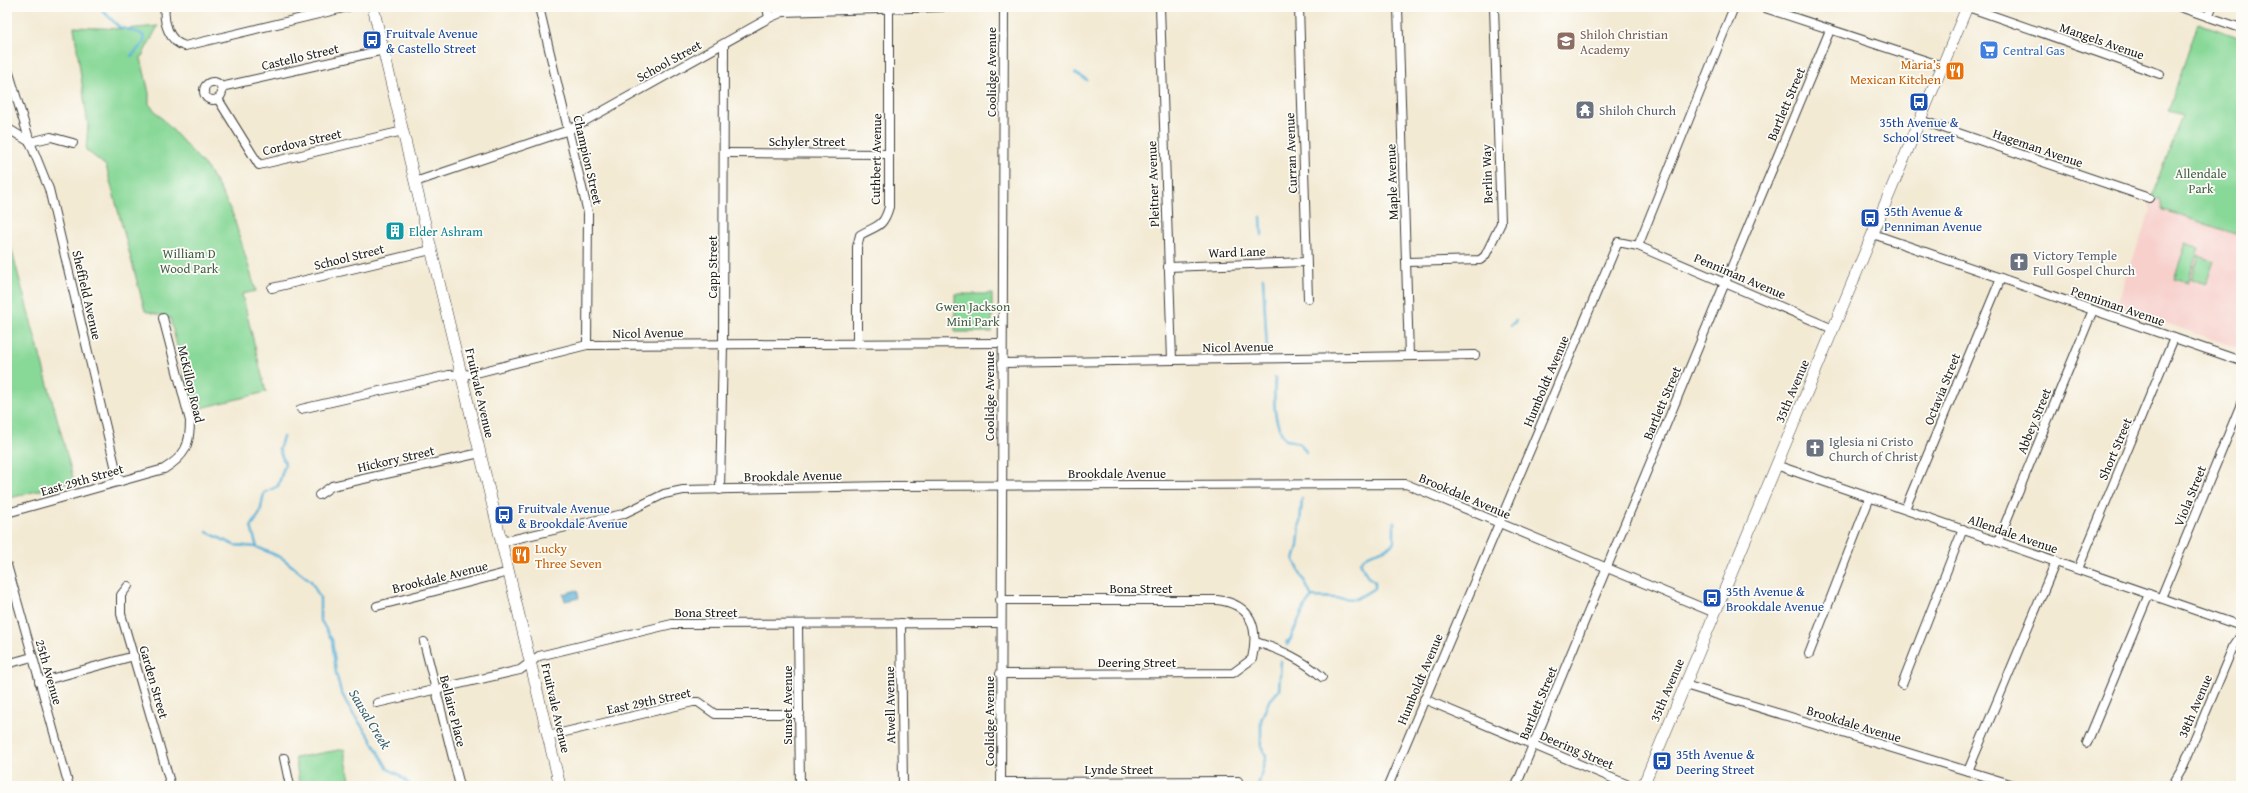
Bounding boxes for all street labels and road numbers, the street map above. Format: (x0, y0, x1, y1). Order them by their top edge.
street label: Mangels Avenue (2057, 18, 2147, 64)
street label: Coolidge Avenue (982, 27, 1001, 117)
street label: School Street (633, 35, 705, 87)
street label: Castello Street (259, 39, 341, 75)
street label: Bartlett Street (1762, 64, 1810, 144)
street label: Curran Avenue (1280, 112, 1302, 194)
street label: Champion Street (568, 113, 608, 207)
street label: Cuthbert Avenue (866, 113, 886, 205)
street label: Cordova Street (261, 124, 344, 160)
street label: Hageman Avenue (1990, 124, 2086, 172)
street label: Schyler Street (769, 132, 846, 151)
street label: Pleitner Avenue (1142, 140, 1164, 228)
street label: Berlin Way (1476, 143, 1498, 204)
street label: Maple Avenue (1381, 144, 1403, 220)
street label: Capp Street (703, 235, 722, 299)
street label: School Street (312, 239, 387, 275)
street label: Ward Lane (1208, 242, 1266, 262)
street label: Sheffield Avenue (67, 248, 107, 342)
street label: Penniman Avenue (1691, 248, 1789, 304)
street label: Penniman Avenue (2068, 281, 2168, 331)
street label: Nicol Avenue (612, 323, 684, 343)
street label: Humboldt Avenue (1518, 332, 1574, 430)
street label: Nicol Avenue (1202, 337, 1274, 357)
street label: McKillop Road (173, 343, 209, 425)
street label: Fruitvale Avenue (460, 346, 500, 440)
street label: Octavia Street (1919, 350, 1965, 428)
street label: Coolidge Avenue (980, 351, 999, 441)
street label: 35th Avenue (1770, 356, 1814, 426)
street label: Bartlett Street (1638, 363, 1686, 443)
street label: Abbey Street (2012, 385, 2056, 457)
street label: Short Street (2093, 415, 2137, 483)
street label: Hickory Street (356, 441, 437, 477)
street label: East 29th Street (38, 459, 126, 501)
street label: Viola Street (2169, 462, 2211, 529)
street label: Brookdale Avenue (1068, 464, 1166, 483)
street label: Brookdale Avenue (744, 466, 842, 486)
street label: Brookdale Avenue (1416, 468, 1514, 524)
street label: Allendale Avenue (1965, 510, 2061, 558)
street label: Brookdale Avenue (390, 556, 490, 598)
street label: Bona Street (1109, 579, 1173, 598)
street label: Bona Street (674, 603, 738, 622)
street label: Humboldt Avenue (1392, 630, 1448, 728)
street label: 25th Avenue (31, 637, 67, 707)
street label: Garden Street (135, 643, 174, 721)
street label: Deering Street (1098, 653, 1177, 672)
street label: 35th Avenue (1645, 655, 1689, 725)
street label: Fruitvale Avenue (536, 661, 576, 755)
street label: Bartlett Street (1514, 663, 1562, 743)
street label: Sunset Avenue (778, 665, 797, 745)
street label: Atwell Avenue (880, 666, 900, 744)
street label: 38th Avenue (2173, 671, 2217, 741)
street label: Bellaire Place (435, 673, 471, 749)
street label: Coolidge Avenue (980, 676, 999, 766)
street label: East 29th Street (605, 683, 693, 719)
street label: Brookdale Avenue (1804, 701, 1904, 747)
street label: Deering Street (1537, 726, 1617, 774)
street label: Lynde Street (1085, 760, 1154, 779)

